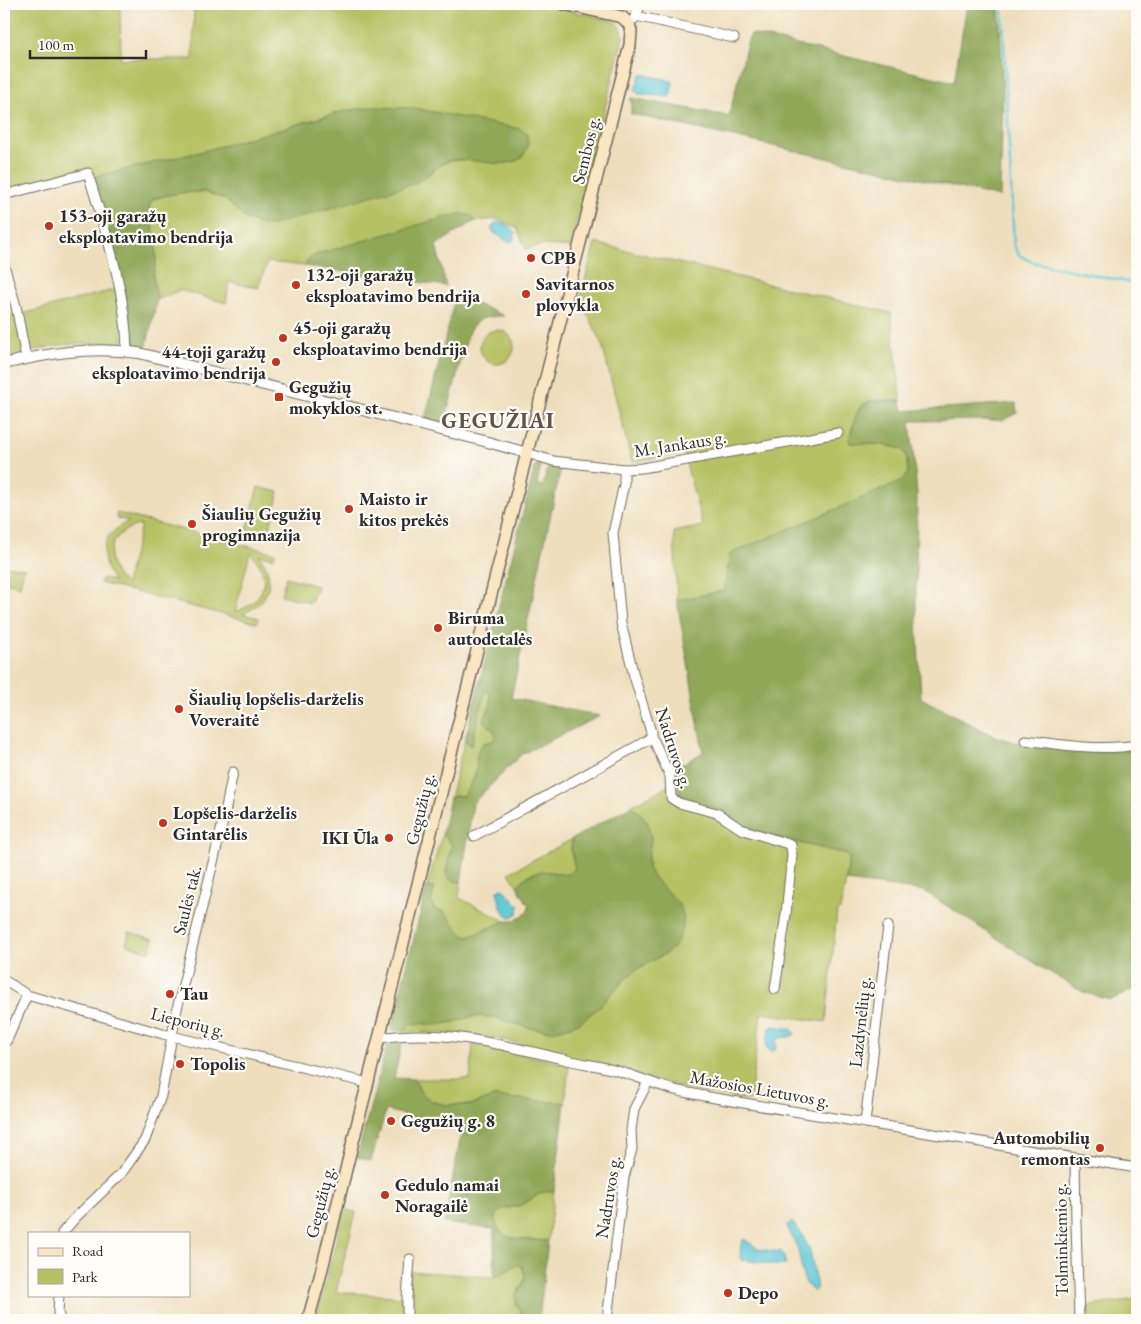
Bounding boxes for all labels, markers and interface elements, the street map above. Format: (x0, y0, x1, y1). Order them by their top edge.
scale bar (30, 28, 146, 60)
text: 100 m (38, 35, 75, 54)
street label: Sembos g. (566, 114, 605, 186)
place label: 153-oji garažų eksploatavimo bendrija (59, 204, 233, 248)
marker: 153-oji garažų eksploatavimo bendrija (43, 220, 55, 232)
place label: CPB (541, 246, 576, 269)
marker: CPB (525, 252, 537, 264)
place label: 132-oji garažų eksploatavimo bendrija (306, 263, 480, 307)
place label: Savitarnos plovykla (536, 272, 614, 316)
marker: 132-oji garažų eksploatavimo bendrija (290, 279, 302, 291)
marker: Savitarnos plovykla (520, 288, 532, 300)
place label: 45-oji garažų eksploatavimo bendrija (293, 316, 467, 360)
marker: 45-oji garažų eksploatavimo bendrija (277, 332, 289, 344)
place label: 44-toji garažų eksploatavimo bendrija (92, 340, 266, 384)
marker: 44-toji garažų eksploatavimo bendrija (270, 356, 282, 368)
place label: Gegužių mokyklos st. (289, 375, 383, 419)
marker: Gegužių mokyklos st. (273, 391, 285, 403)
district label: GEGUŽIAI (441, 406, 555, 435)
street label: M. Jankaus g. (632, 425, 728, 462)
place label: Maisto ir kitos prekės (359, 487, 449, 531)
place label: Šiaulių Gegužių progimnazija (202, 502, 321, 546)
marker: Maisto ir kitos prekės (343, 503, 355, 515)
marker: Šiaulių Gegužių progimnazija (186, 518, 198, 530)
place label: Biruma autodetalės (448, 606, 532, 650)
marker: Biruma autodetalės (432, 622, 444, 634)
place label: Šiaulių lopšelis-darželis Voveraitė (189, 687, 364, 731)
marker: Šiaulių lopšelis-darželis Voveraitė (173, 703, 185, 715)
street label: Nadruvos g. (651, 704, 698, 791)
street label: Gegužių g. (399, 770, 440, 847)
place label: Lopšelis-darželis Gintarėlis (173, 801, 297, 845)
marker: Lopšelis-darželis Gintarėlis (157, 817, 169, 829)
place label: IKI Ūla (322, 826, 379, 849)
marker: IKI Ūla (383, 832, 395, 844)
street label: Saulės tak. (167, 863, 206, 937)
street label: Lazdynėlių g. (843, 975, 876, 1069)
place label: Tau (180, 982, 209, 1005)
marker: Tau (164, 988, 176, 1000)
street label: Lieporių g. (149, 1001, 228, 1042)
place label: Topolis (190, 1052, 245, 1075)
marker: Topolis (174, 1058, 186, 1070)
street label: Mažosios Lietuvos g. (688, 1065, 832, 1112)
place label: Gegužių g. 8 (401, 1109, 495, 1132)
marker: Gegužių g. 8 (385, 1115, 397, 1127)
place label: Automobilių remontas (992, 1126, 1090, 1170)
marker: Automobilių remontas (1094, 1142, 1106, 1154)
street label: Nadruvos g. (590, 1154, 625, 1240)
street label: Gegužių g. (299, 1163, 340, 1240)
place label: Gedulo namai Noragailė (395, 1173, 500, 1217)
street label: Tolminkiemio g. (1048, 1183, 1073, 1297)
marker: Gedulo namai Noragailė (379, 1189, 391, 1201)
legend (28, 1232, 190, 1296)
text: Road (72, 1241, 104, 1260)
text: Park (72, 1267, 99, 1286)
place label: Depo (738, 1281, 778, 1304)
marker: Depo (722, 1287, 734, 1299)

